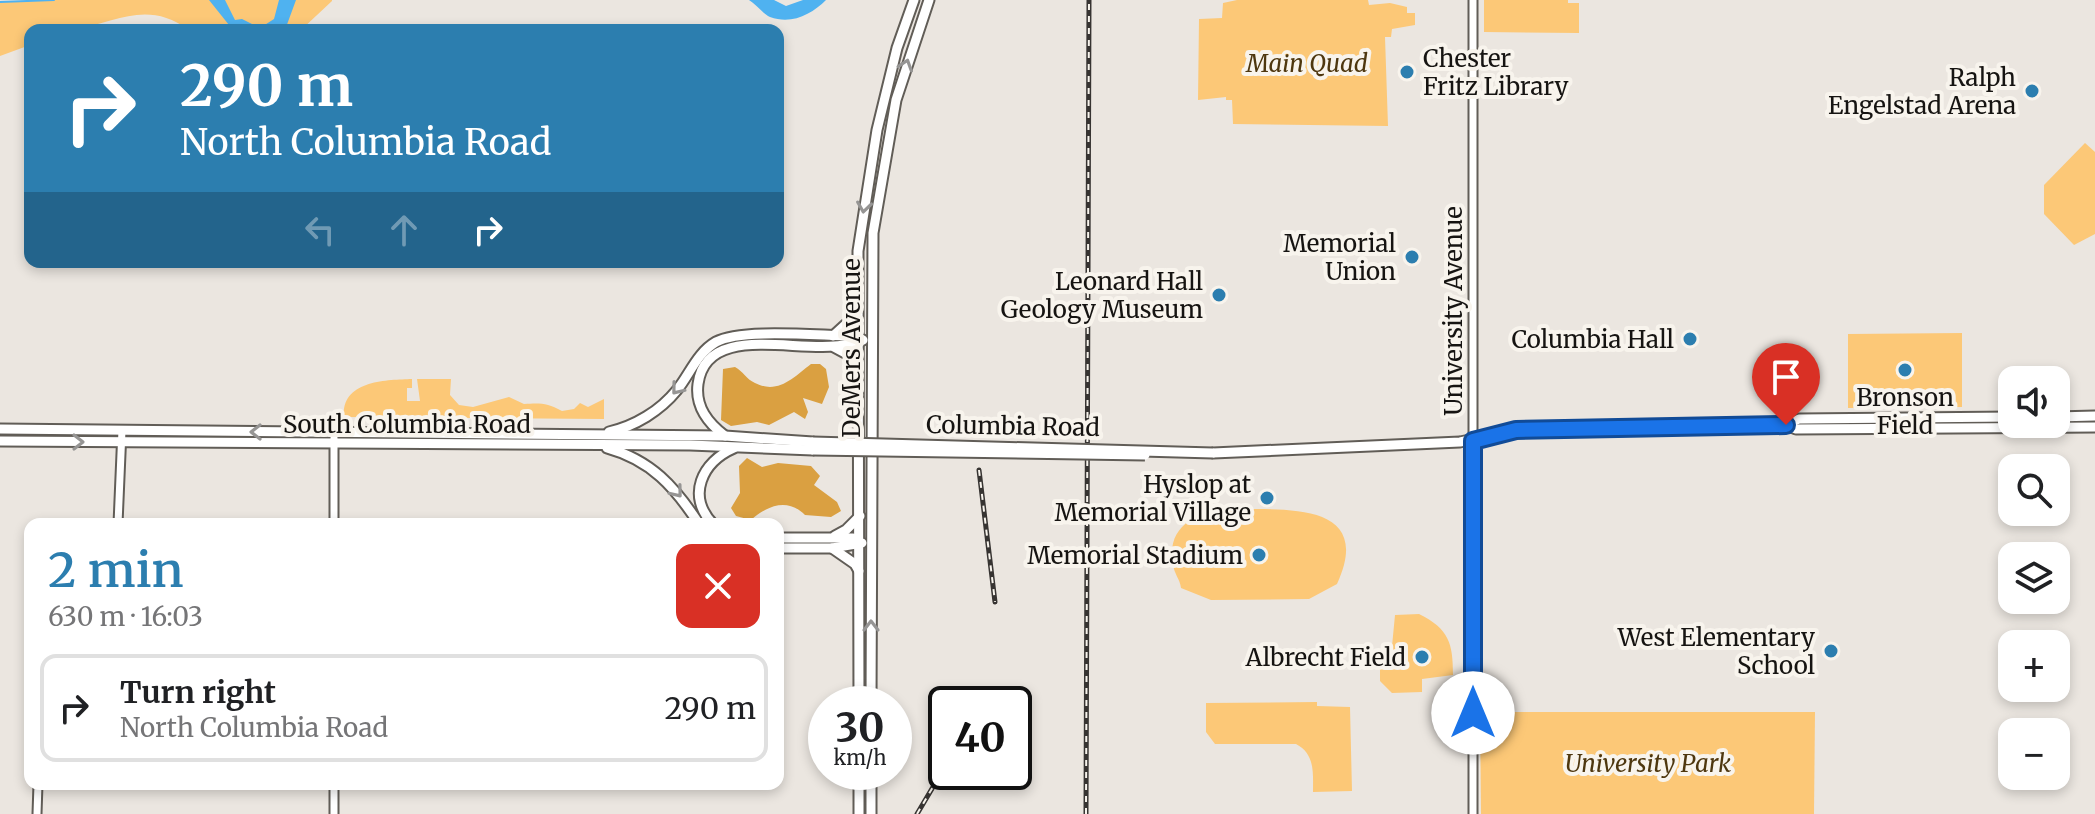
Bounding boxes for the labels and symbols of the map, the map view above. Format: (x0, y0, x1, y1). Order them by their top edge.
place label: Chester Fritz Library (1423, 43, 1568, 102)
park label: Main Quad (1245, 48, 1368, 79)
one-way arrow (897, 59, 913, 73)
place label: Ralph Engelstad Arena (1828, 62, 2016, 121)
marker: Chester Fritz Library (1398, 63, 1416, 81)
marker: Ralph Engelstad Arena (2023, 82, 2041, 100)
one-way arrow (856, 200, 873, 214)
street label: University Avenue (1438, 206, 1469, 416)
place label: Memorial Union (1283, 228, 1396, 287)
marker: Memorial Union (1403, 248, 1421, 266)
street label: DeMers Avenue (836, 258, 867, 438)
place label: Leonard Hall Geology Museum (1001, 266, 1203, 325)
marker: Leonard Hall Geology Museum (1210, 286, 1228, 304)
place label: Columbia Hall (1512, 324, 1674, 355)
marker: Columbia Hall (1681, 330, 1699, 348)
pin (1752, 343, 1820, 425)
marker: Bronson Field (1896, 361, 1914, 379)
one-way arrow (672, 379, 687, 394)
place label: Bronson Field (1856, 382, 1954, 441)
street label: South Columbia Road (283, 409, 531, 440)
street label: Columbia Road (926, 409, 1100, 443)
one-way arrow (249, 423, 262, 441)
one-way arrow (72, 433, 85, 451)
place label: Hyslop at Memorial Village (1054, 469, 1252, 528)
one-way arrow (667, 483, 681, 498)
marker: Hyslop at Memorial Village (1258, 489, 1276, 507)
place label: Memorial Stadium (1027, 540, 1243, 571)
marker: Memorial Stadium (1250, 546, 1268, 564)
one-way arrow (862, 619, 880, 632)
place label: West Elementary School (1617, 622, 1815, 681)
place label: Albrecht Field (1244, 642, 1406, 673)
marker: West Elementary School (1822, 642, 1840, 660)
marker: Albrecht Field (1413, 648, 1431, 666)
position arrow (1431, 671, 1515, 755)
speed limit sign: 40 (928, 686, 1032, 790)
park label: University Park (1565, 748, 1731, 779)

